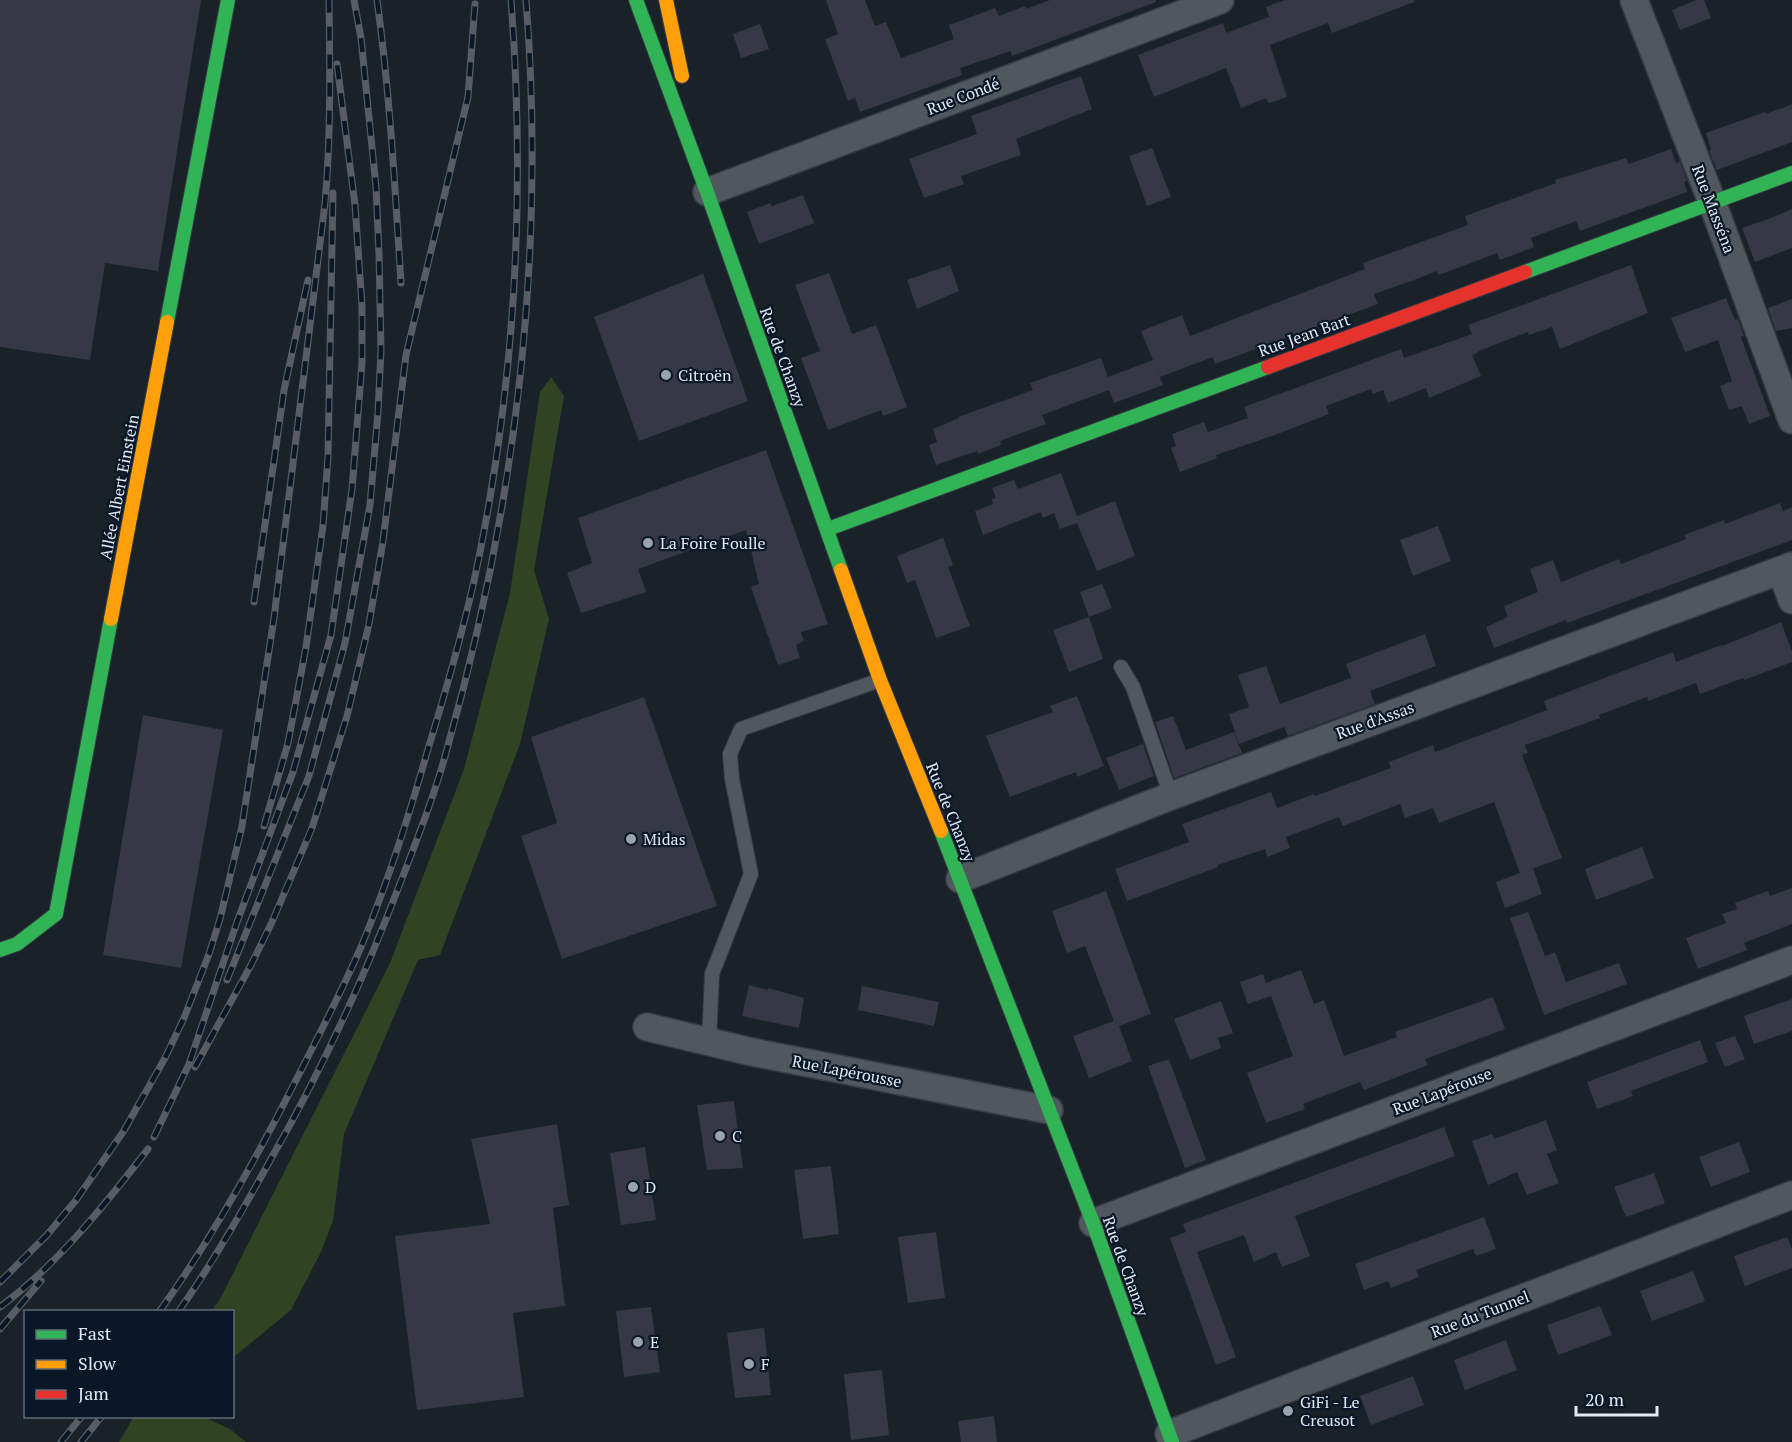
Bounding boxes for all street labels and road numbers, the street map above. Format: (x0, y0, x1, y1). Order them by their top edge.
street label: Rue Condé (923, 72, 1003, 120)
street label: Rue Masséna (1687, 162, 1741, 256)
street label: Rue de Chanzy (755, 304, 812, 411)
street label: Rue Jean Bart (1255, 308, 1353, 362)
street label: Allée Albert Einstein (94, 412, 144, 562)
street label: Rue d'Assas (1333, 696, 1417, 744)
street label: Rue de Chanzy (921, 759, 981, 866)
street label: Rue Lapérousse (790, 1050, 904, 1092)
street label: Rue Lapérouse (1389, 1062, 1495, 1120)
street label: Rue de Chanzy (1098, 1213, 1155, 1320)
street label: Rue du Tunnel (1428, 1285, 1533, 1343)

